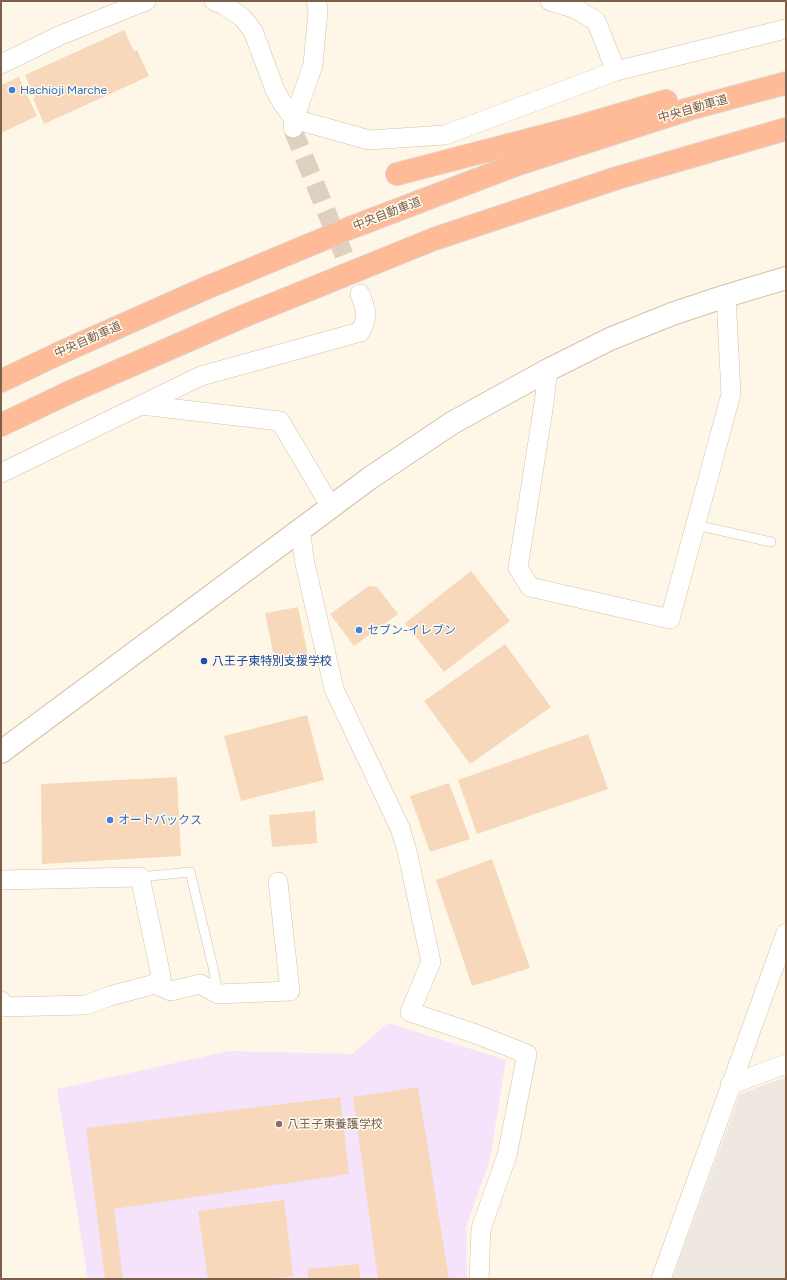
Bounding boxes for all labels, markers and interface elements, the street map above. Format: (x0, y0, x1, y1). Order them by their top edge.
place label: Hachioji Marche (20, 83, 107, 97)
marker: Hachioji Marche (7, 85, 17, 95)
street label: 中央自動車道 (656, 92, 730, 126)
street label: 中央自動車道 (351, 194, 423, 234)
street label: 中央自動車道 (52, 319, 124, 361)
place label: セブン-イレブン (367, 623, 456, 637)
marker: セブン-イレブン (354, 625, 364, 635)
place label: 八王子東特別支援学校 (212, 654, 332, 668)
marker: 八王子東特別支援学校 (199, 656, 209, 666)
place label: オートバックス (118, 813, 202, 827)
marker: オートバックス (105, 815, 115, 825)
place label: 八王子東養護学校 (287, 1117, 383, 1131)
marker: 八王子東養護学校 (274, 1119, 284, 1129)

